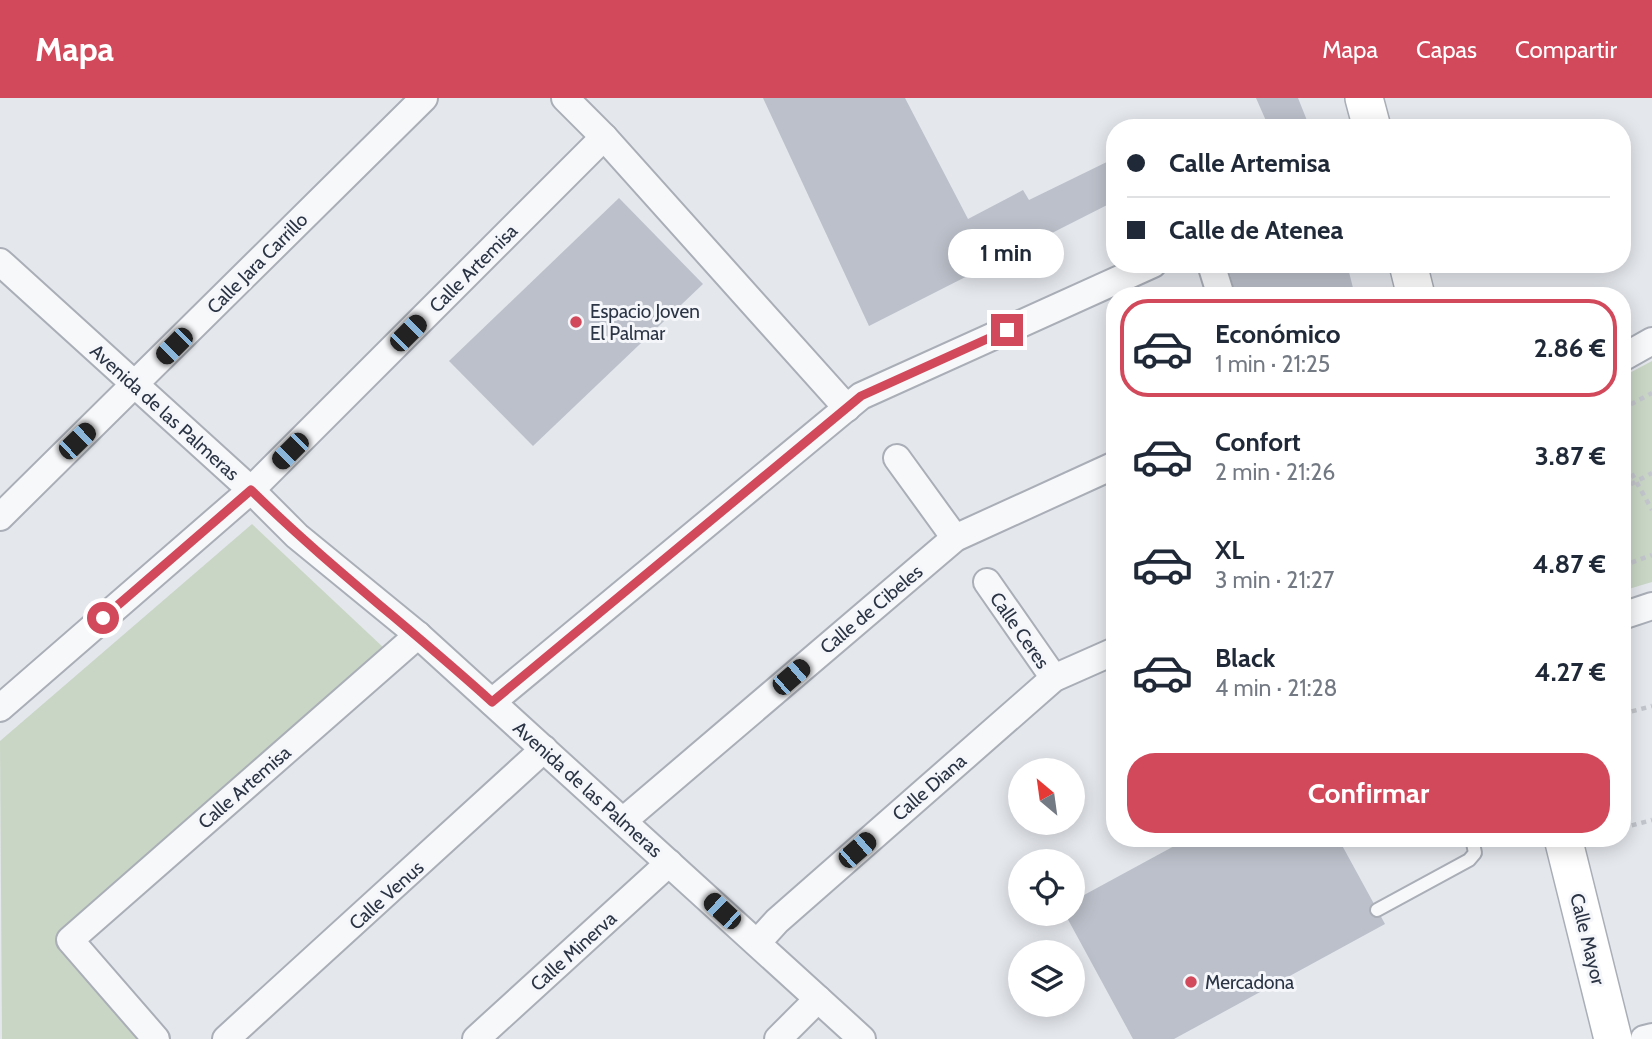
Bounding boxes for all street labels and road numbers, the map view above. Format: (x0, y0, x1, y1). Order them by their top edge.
street label: Calle Jara Carrillo (202, 208, 312, 318)
street label: Calle Artemisa (425, 220, 522, 317)
street label: Avenida de las Palmeras (86, 339, 244, 485)
street label: Calle de Cibeles (815, 560, 927, 659)
street label: Calle Ceres (985, 588, 1054, 673)
street label: Avenida de las Palmeras (509, 716, 667, 862)
street label: Calle Artemisa (193, 741, 295, 834)
street label: Calle Diana (888, 749, 971, 826)
street label: Calle Venus (344, 856, 428, 935)
street label: Calle Mayor (1565, 891, 1610, 987)
street label: Calle Minerva (526, 907, 621, 996)

